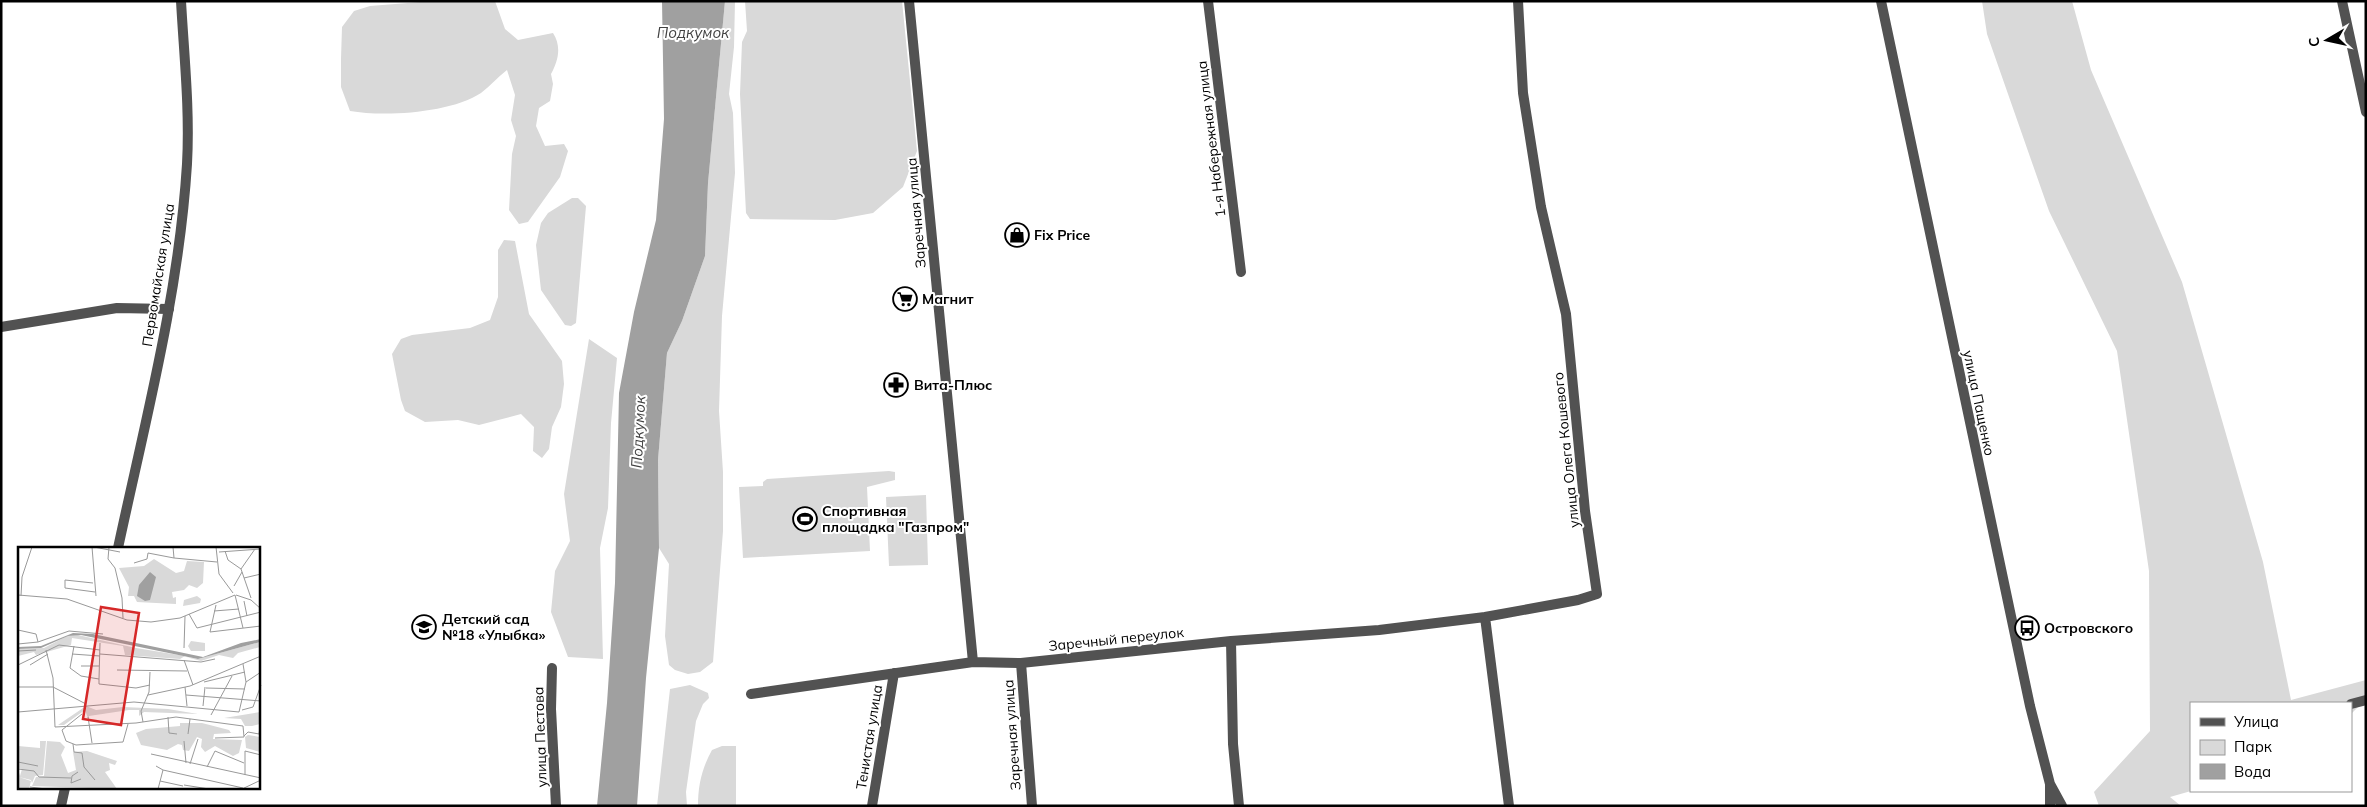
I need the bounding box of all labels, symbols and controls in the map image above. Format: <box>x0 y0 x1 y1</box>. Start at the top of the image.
north arrow <box>2302 15 2352 65</box>
water label: Подкумок <box>657 23 730 42</box>
text: С <box>2305 36 2324 48</box>
street label: 1-я Набережная улица <box>1192 60 1230 218</box>
street label: Заречная улица <box>902 157 930 269</box>
street label: Первомайская улица <box>138 202 178 348</box>
shop icon: Fix Price <box>1004 222 1030 248</box>
place label: Fix Price <box>1034 226 1090 244</box>
supermarket icon: Магнит <box>892 286 918 312</box>
place label: Магнит <box>922 290 974 308</box>
street label: улица Пащенко <box>1959 349 1999 457</box>
street label: улица Олега Кошевого <box>1549 371 1583 529</box>
pharmacy icon: Вита-Плюс <box>883 372 909 398</box>
place label: Вита-Плюс <box>914 376 992 394</box>
water label: Подкумок <box>627 394 649 469</box>
place label: Спортивная площадка "Газпром" <box>822 502 969 536</box>
sports icon: Спортивная площадка "Газпром" <box>792 506 818 532</box>
inset map <box>18 547 260 790</box>
place label: Детский сад №18 «Улыбка» <box>442 610 546 644</box>
school or university icon: Детский сад №18 «Улыбка» <box>411 614 437 640</box>
bus stop icon: Островского <box>2014 615 2040 641</box>
place label: Островского <box>2044 619 2133 637</box>
street label: Заречный переулок <box>1047 623 1185 655</box>
street label: Заречная улица <box>999 679 1025 791</box>
street label: Тенистая улица <box>852 683 886 791</box>
street label: улица Пестова <box>529 686 551 788</box>
legend <box>2190 702 2352 792</box>
text: Улица <box>2233 712 2279 731</box>
text: Парк <box>2234 737 2273 756</box>
text: Вода <box>2234 762 2271 781</box>

